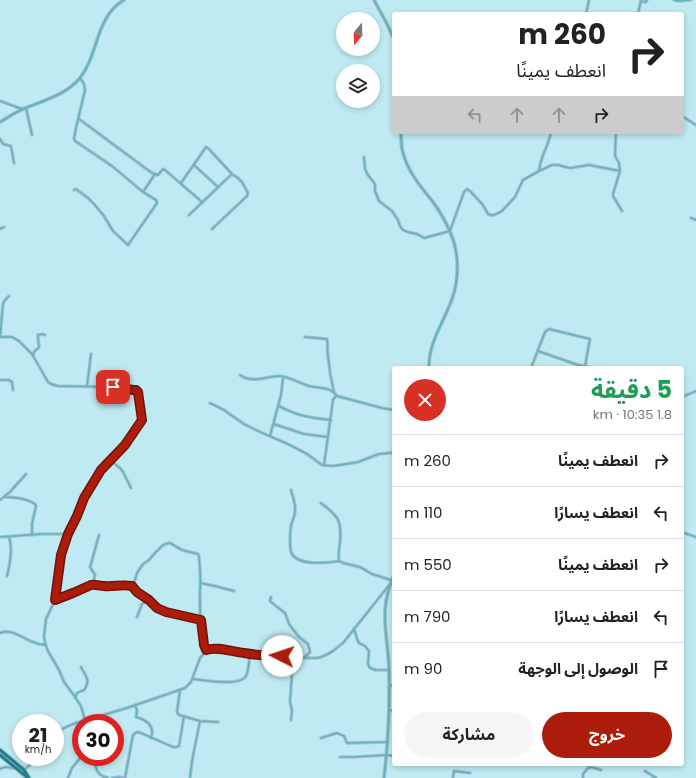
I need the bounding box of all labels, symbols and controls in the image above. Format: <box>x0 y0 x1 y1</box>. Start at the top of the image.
north arrow <box>336 12 380 56</box>
map controls <box>336 12 380 108</box>
text: 260 m <box>518 15 606 54</box>
icon: right <box>620 28 672 80</box>
text: انعطف يمينًا <box>516 58 606 83</box>
button: layers <box>336 64 380 108</box>
icon: left <box>464 104 486 126</box>
icon: ahead <box>506 104 528 126</box>
icon: ahead <box>548 104 570 126</box>
icon: right <box>590 104 612 126</box>
pin <box>96 370 130 404</box>
text: 5 دقيقة <box>591 373 672 406</box>
icon: arrive <box>102 376 124 398</box>
button: close <box>404 379 446 421</box>
text: 1.8 km · 10:35 <box>593 405 672 424</box>
text: 260 m <box>404 450 451 471</box>
text: انعطف يمينًا <box>558 450 638 471</box>
icon: right <box>650 450 672 472</box>
text: 110 m <box>404 502 443 523</box>
text: انعطف يسارًا <box>554 502 638 523</box>
icon: left <box>650 502 672 524</box>
text: 550 m <box>404 554 452 575</box>
text: انعطف يمينًا <box>558 554 638 575</box>
icon: right <box>650 554 672 576</box>
text: 790 m <box>404 606 451 627</box>
text: انعطف يسارًا <box>554 606 638 627</box>
icon: left <box>650 606 672 628</box>
position arrow <box>261 635 303 677</box>
text: 90 m <box>404 658 442 679</box>
text: الوصول إلى الوجهة <box>518 658 638 679</box>
icon: arrive <box>650 658 672 680</box>
button: مشاركة <box>404 712 534 758</box>
button: خروج <box>542 712 672 758</box>
speed limit sign: 30 <box>72 714 124 766</box>
text: 21 <box>29 721 47 749</box>
text: km/h <box>25 742 51 757</box>

